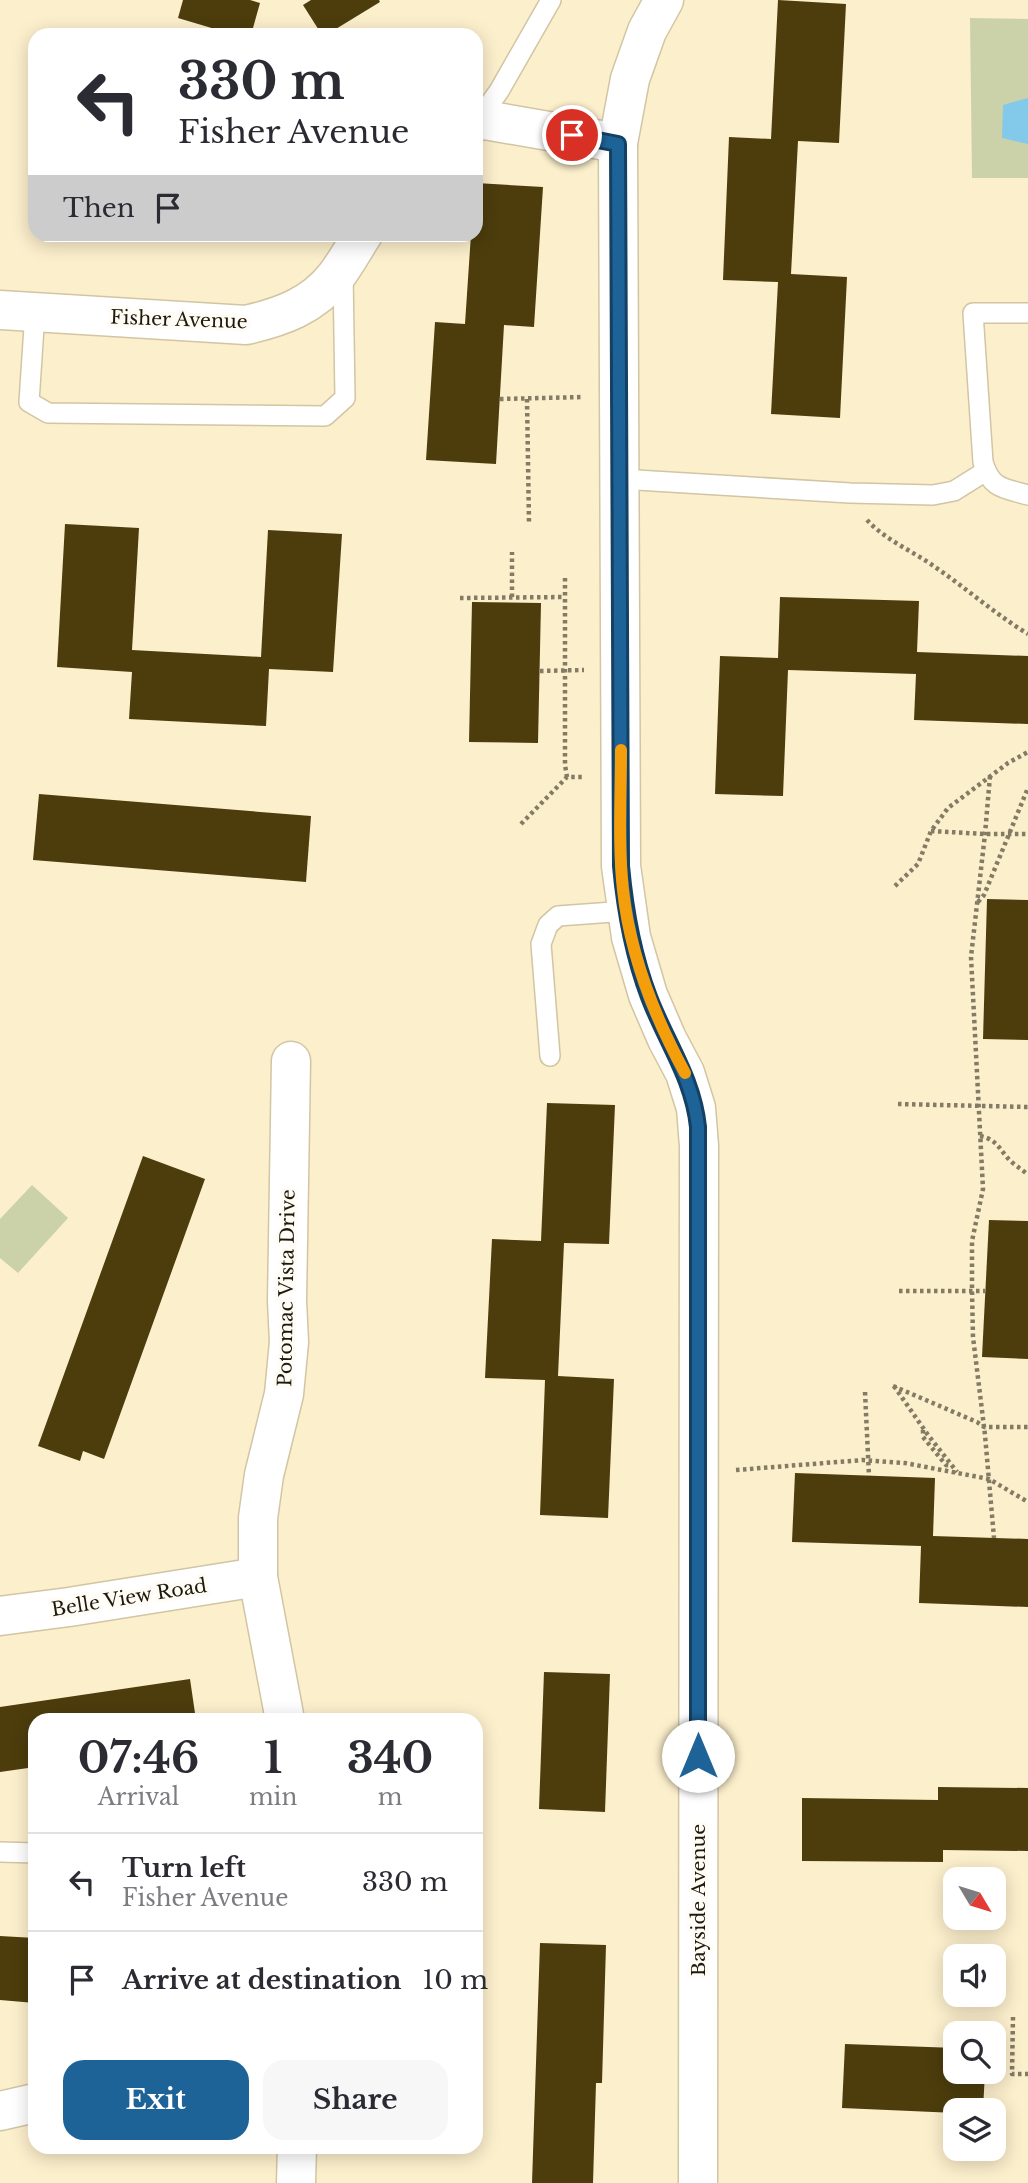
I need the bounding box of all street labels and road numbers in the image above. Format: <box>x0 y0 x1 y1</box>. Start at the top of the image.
street label: Fisher Avenue <box>110 306 248 333</box>
street label: Potomac Vista Drive <box>273 1189 300 1387</box>
street label: Belle View Road <box>50 1574 209 1621</box>
street label: Bayside Avenue <box>687 1824 710 1976</box>

